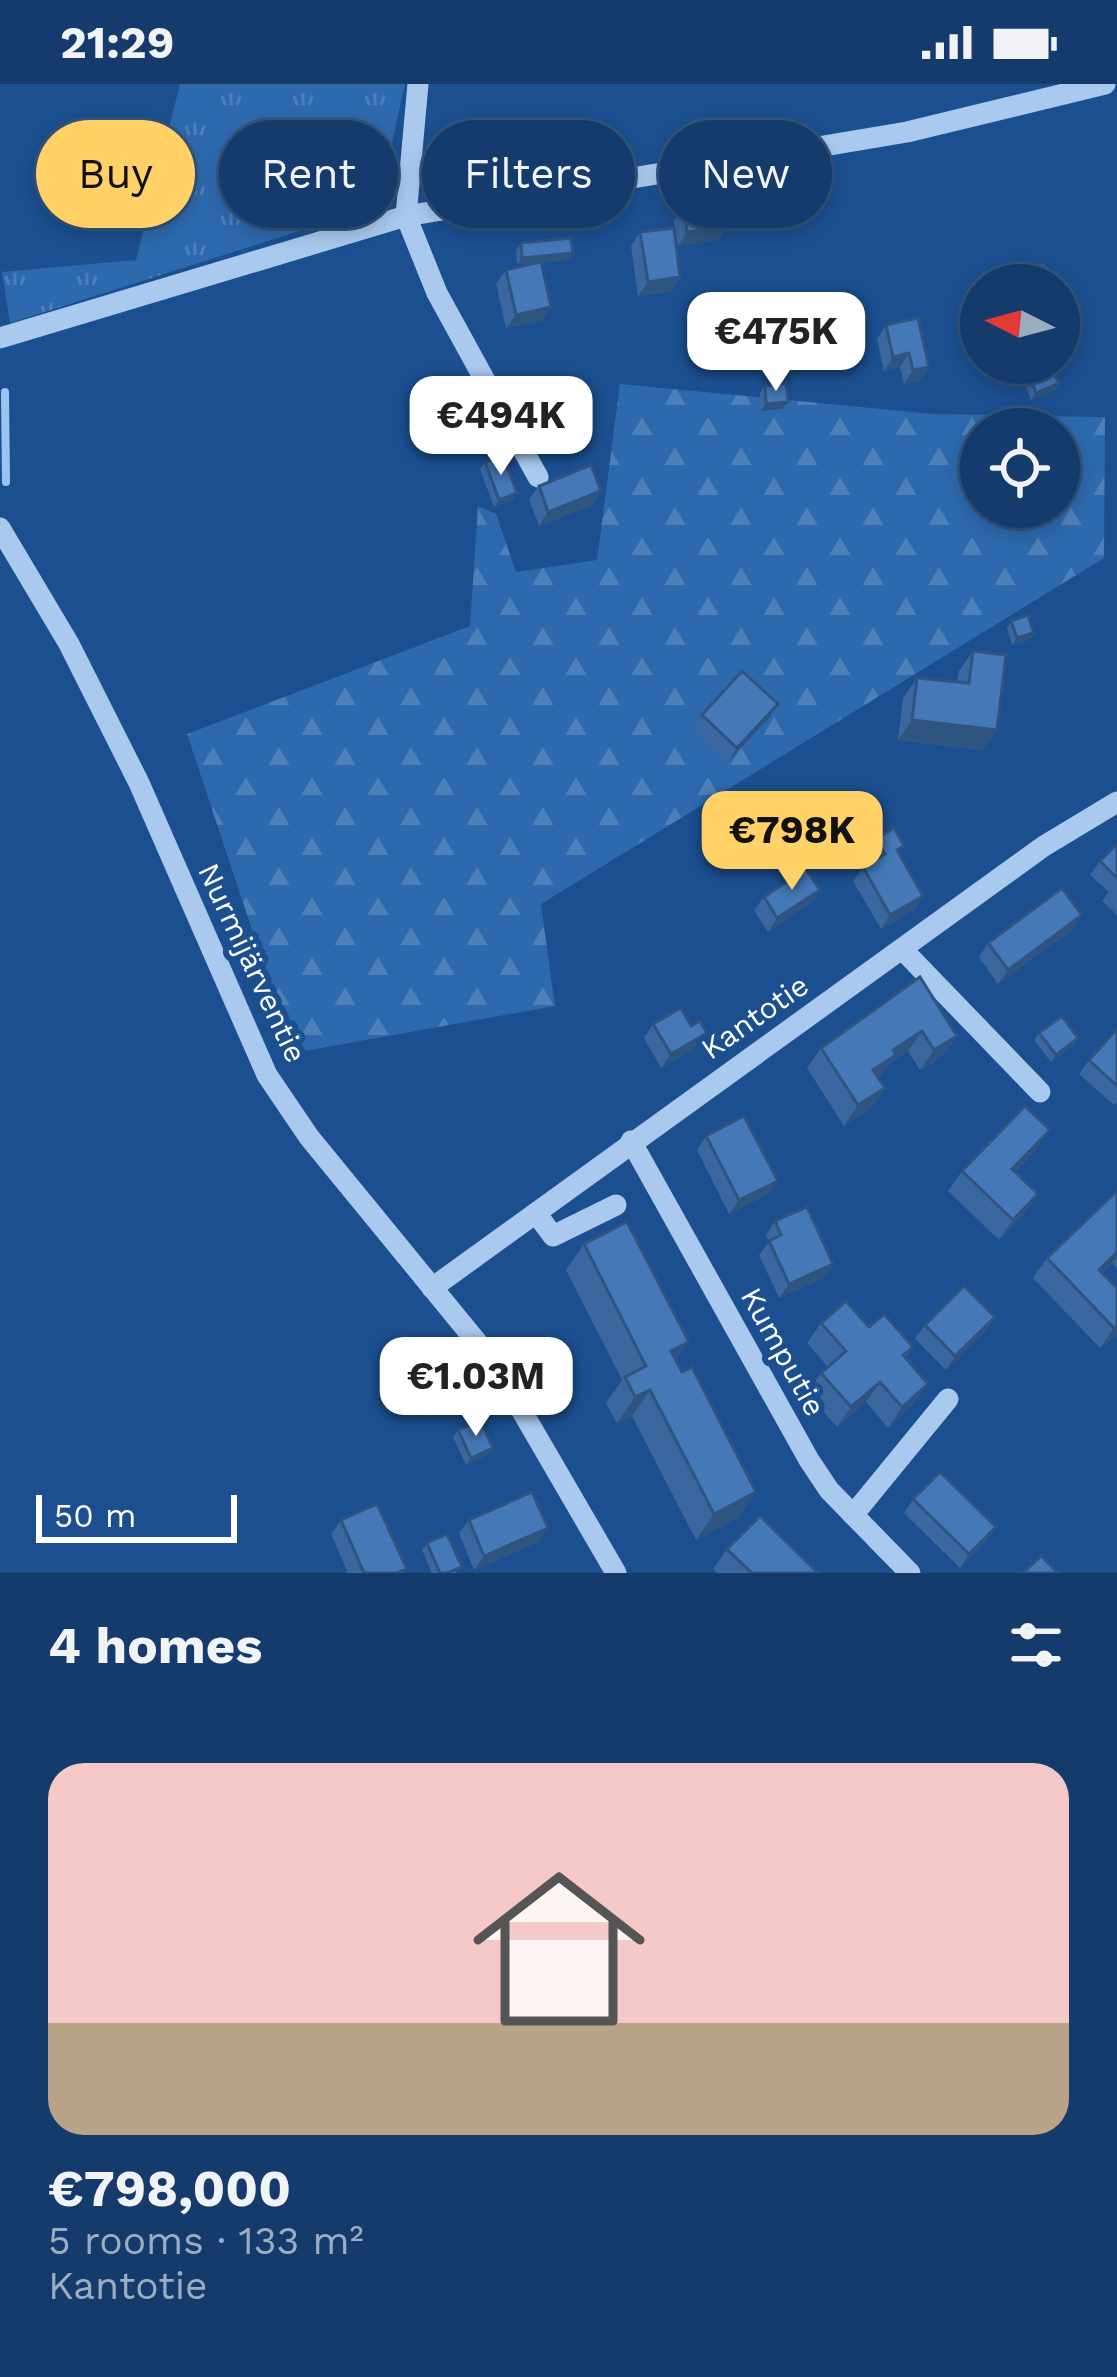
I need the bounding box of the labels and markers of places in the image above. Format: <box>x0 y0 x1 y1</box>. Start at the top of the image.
pin: €475K <box>692 292 860 394</box>
pin: €494K <box>417 376 585 478</box>
pin: €798K <box>708 791 876 893</box>
pin: €1.03M <box>378 1337 574 1439</box>

